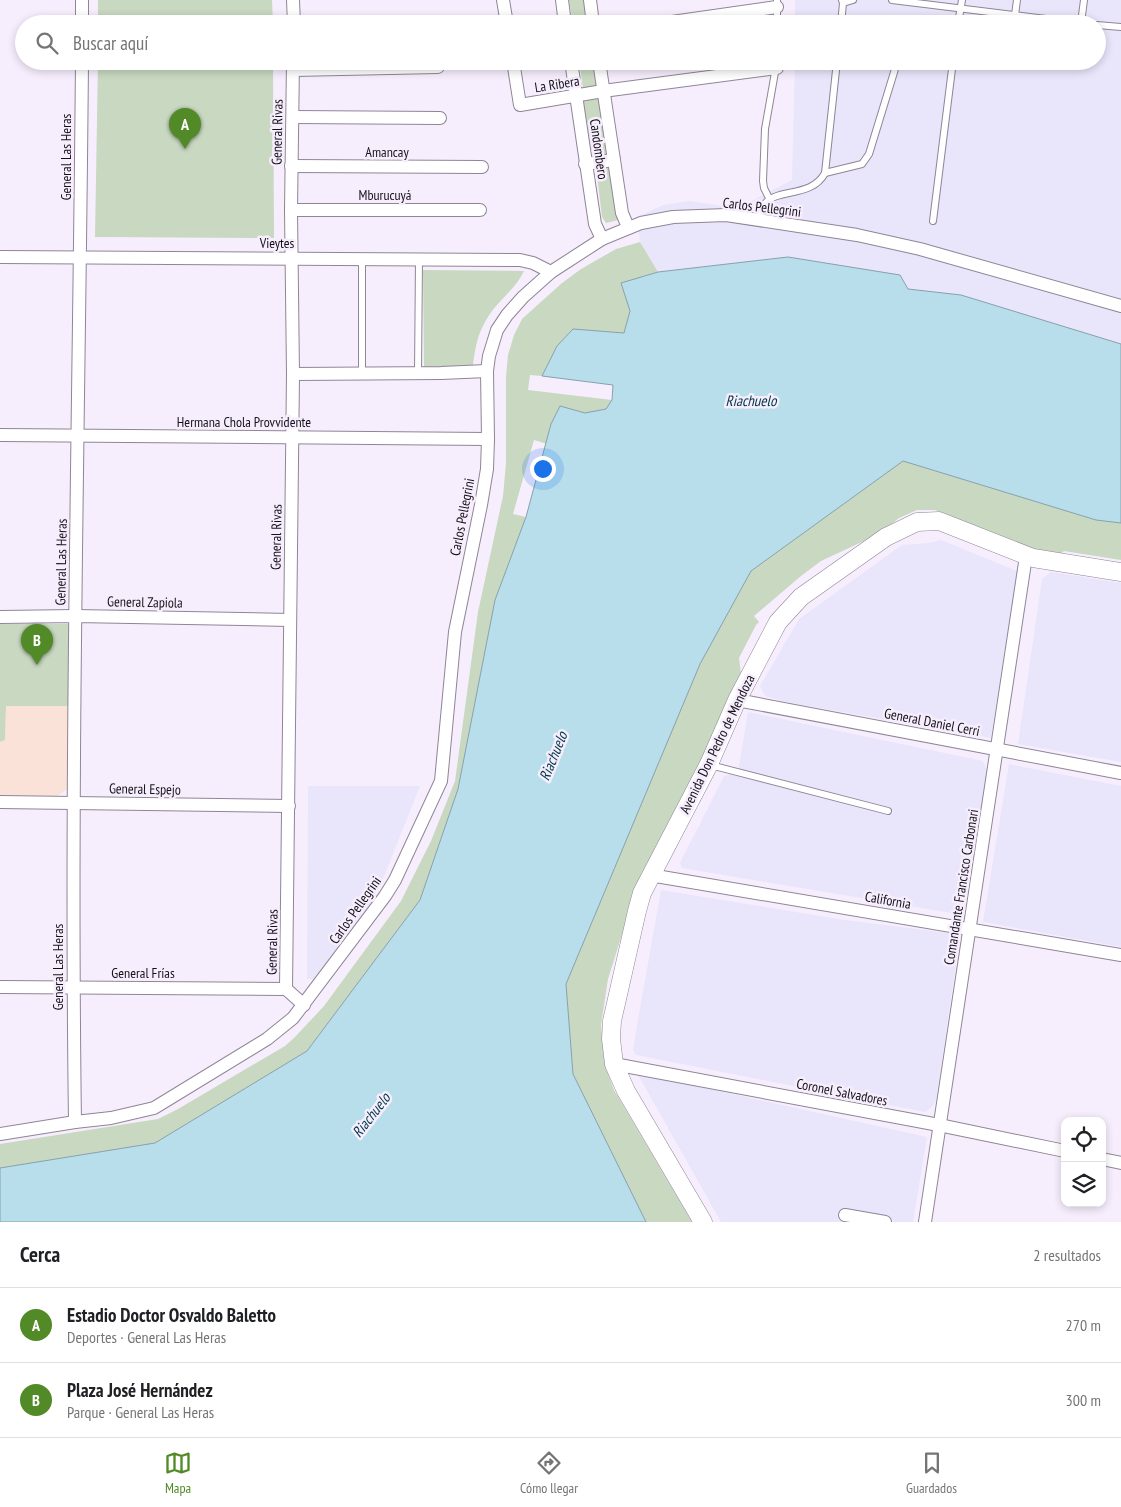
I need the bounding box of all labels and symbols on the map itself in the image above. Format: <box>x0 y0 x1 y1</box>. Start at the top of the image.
street label: La Ribera <box>533 72 581 96</box>
street label: General Rivas <box>267 99 287 165</box>
pin: A <box>169 108 201 149</box>
street label: General Las Heras <box>57 113 75 200</box>
street label: Candombero <box>586 118 612 180</box>
street label: Amancay <box>365 143 409 161</box>
street label: Mburucuyá <box>359 186 411 204</box>
street label: Carlos Pellegrini <box>722 193 802 221</box>
street label: Vieytes <box>259 234 295 252</box>
water label: Riachuelo <box>725 391 778 410</box>
street label: Hermana Chola Provvidente <box>177 413 311 431</box>
your location <box>530 456 556 482</box>
street label: Carlos Pellegrini <box>446 477 478 557</box>
street label: General Rivas <box>266 504 286 570</box>
street label: General Las Heras <box>51 518 71 605</box>
street label: General Zapiola <box>107 592 183 612</box>
pin: B <box>21 624 53 665</box>
street label: Avenida Don Pedro de Mendoza <box>675 671 759 817</box>
street label: General Daniel Cerri <box>883 704 981 740</box>
water label: Riachuelo <box>535 727 572 783</box>
street label: General Espejo <box>109 779 181 799</box>
street label: Comandante Francisco Carbonari <box>940 808 982 966</box>
street label: Carlos Pellegrini <box>325 873 385 947</box>
street label: California <box>864 887 912 913</box>
street label: General Rivas <box>262 909 282 975</box>
street label: General Las Heras <box>49 923 67 1010</box>
street label: General Frías <box>111 964 175 982</box>
street label: Coronel Salvadores <box>795 1074 889 1110</box>
water label: Riachuelo <box>348 1088 395 1141</box>

